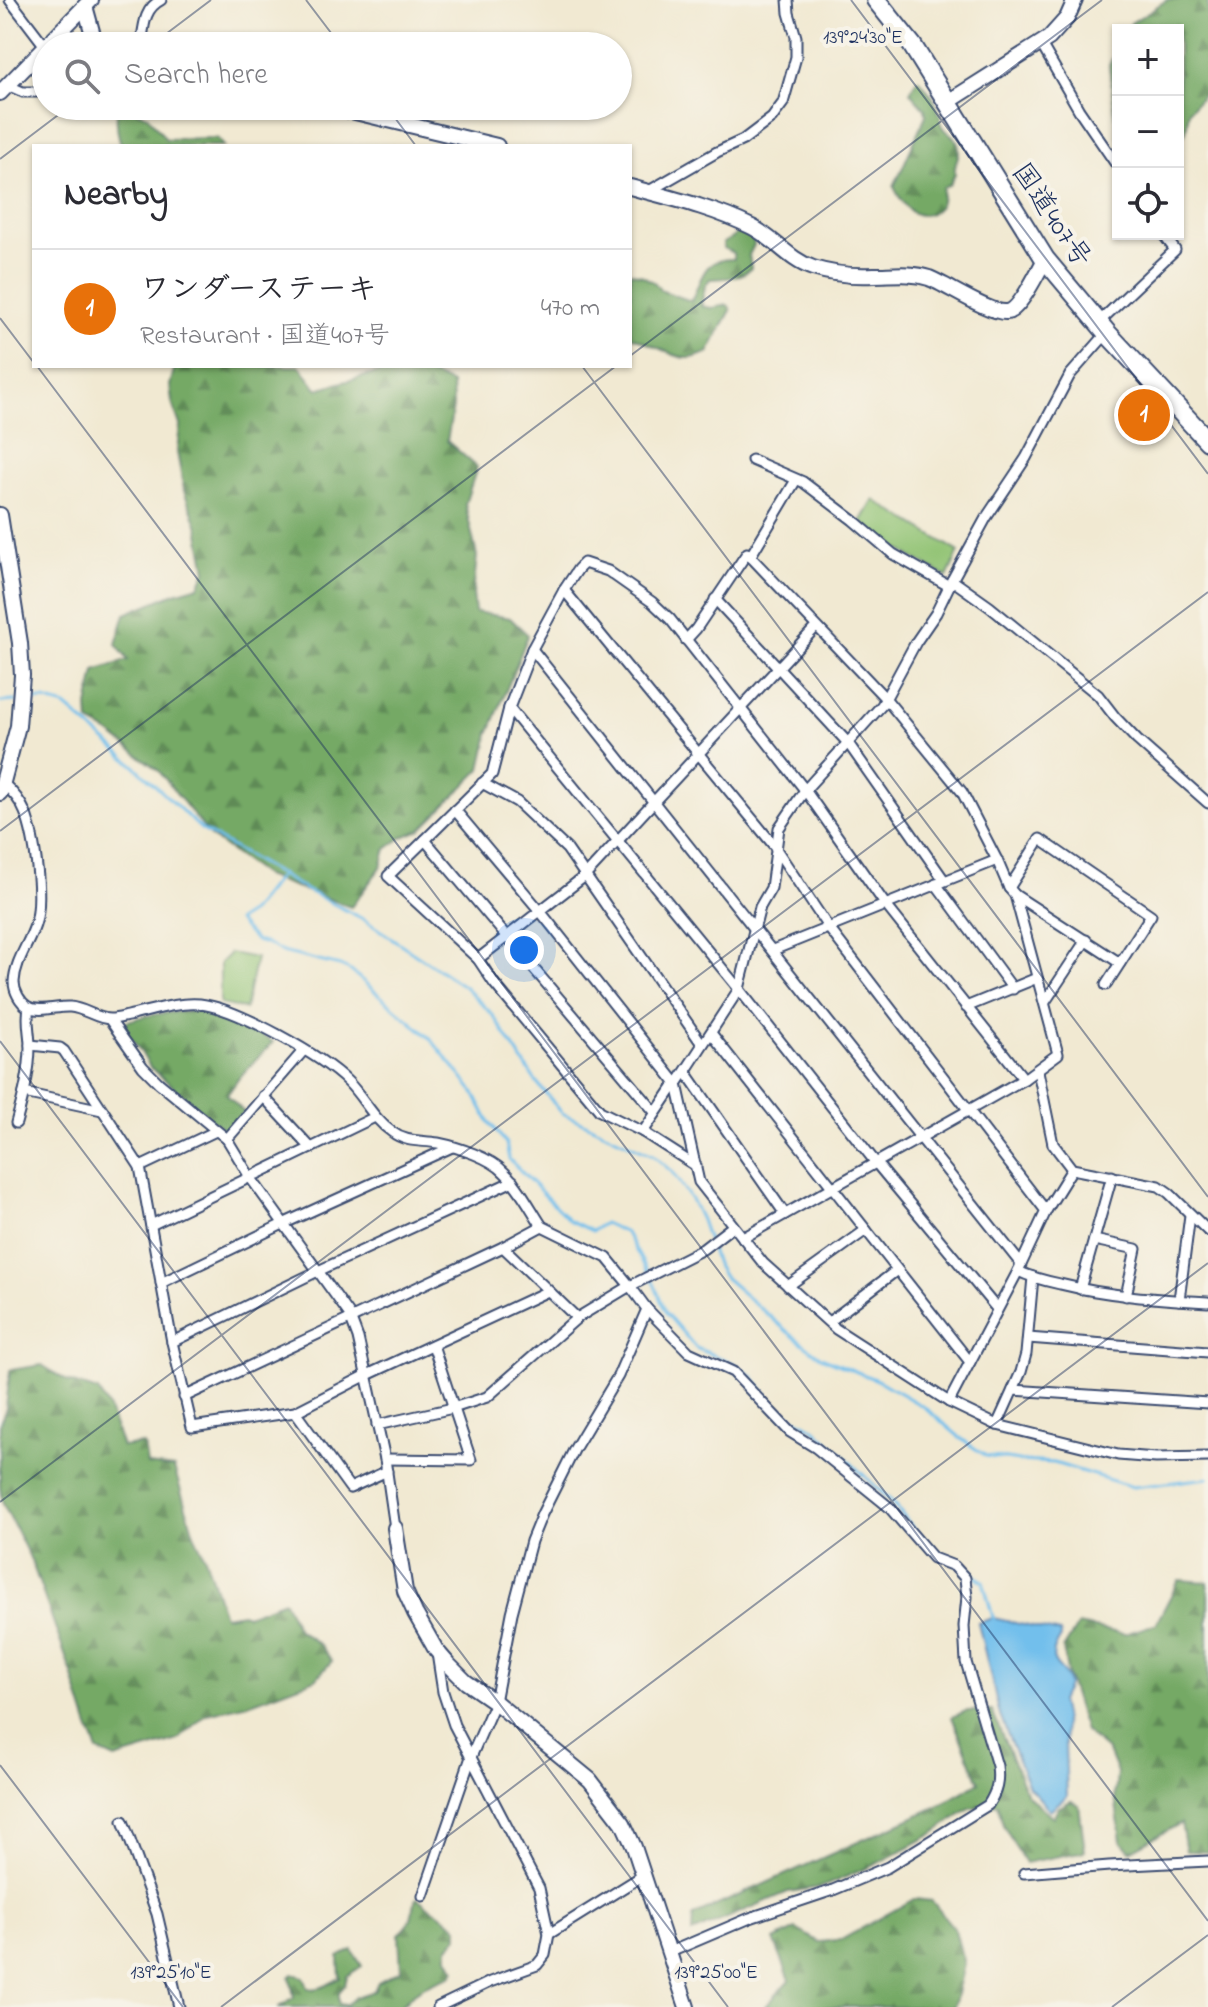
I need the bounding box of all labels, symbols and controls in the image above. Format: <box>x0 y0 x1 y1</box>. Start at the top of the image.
text: 139°24'30"E <box>823 24 903 53</box>
map controls <box>1112 24 1184 240</box>
button: + <box>1112 24 1184 96</box>
search box <box>32 32 632 120</box>
icon: search <box>60 54 104 98</box>
text: Search here <box>124 54 268 98</box>
button: − <box>1112 96 1184 168</box>
street label: 国道407号 <box>1000 155 1100 277</box>
button: locate <box>1112 168 1184 240</box>
text: Nearby <box>64 171 168 221</box>
text: ワンダーステーキ <box>140 269 377 313</box>
text: 1 <box>86 290 94 328</box>
text: 470 m <box>541 290 600 328</box>
text: Restaurant · 国道407号 <box>140 318 390 356</box>
pin: 1 <box>1118 385 1170 445</box>
your location <box>504 930 544 970</box>
text: 139°25'10"E <box>130 1959 212 1988</box>
text: 139°25'00"E <box>674 1959 758 1988</box>

